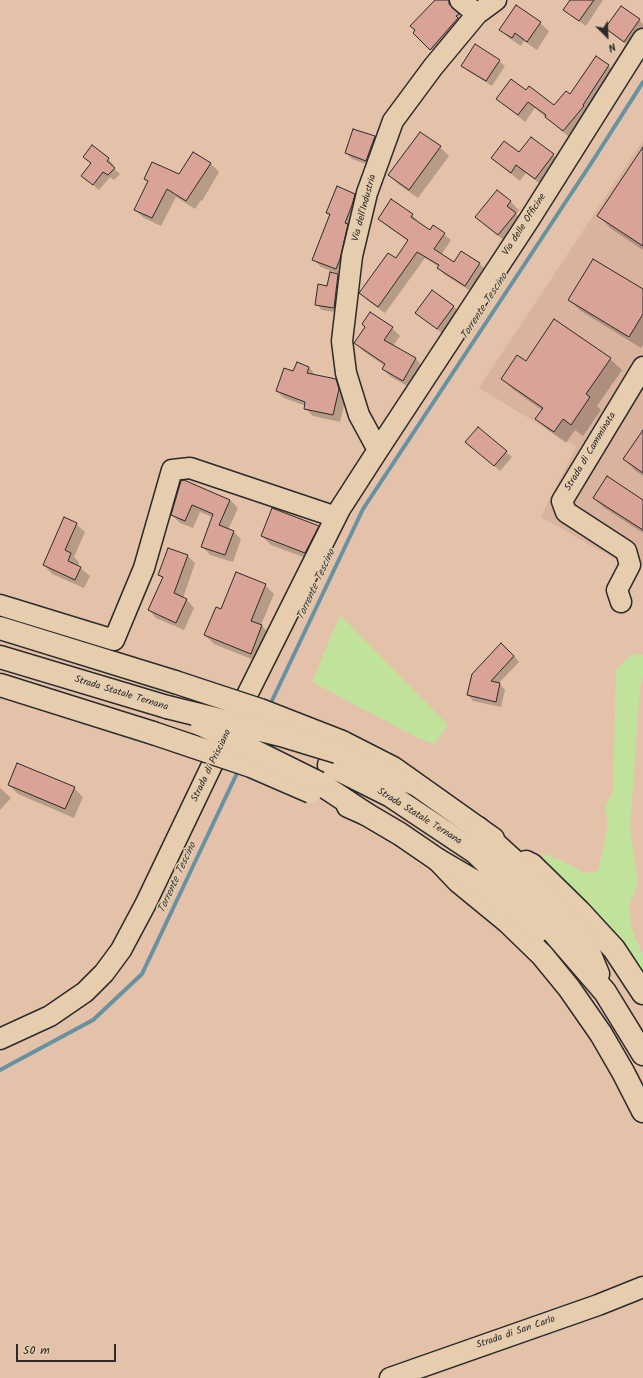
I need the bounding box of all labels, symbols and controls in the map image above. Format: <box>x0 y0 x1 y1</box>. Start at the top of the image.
north arrow <box>587 16 627 56</box>
text: N <box>605 37 619 57</box>
street label: Via dell'Industria <box>350 173 380 243</box>
street label: Via delle Officine <box>501 192 549 258</box>
water label: Torrente Tescino <box>459 271 511 343</box>
street label: Strada di Camminata <box>563 410 619 494</box>
water label: Torrente Tescino <box>295 548 339 622</box>
street label: Strada Statale Ternana <box>73 674 169 714</box>
street label: Strada di Prisciano <box>189 728 235 804</box>
street label: Strada Statale Ternana <box>374 786 464 848</box>
water label: Torrente Tescino <box>156 841 200 915</box>
street label: Strada di San Carlo <box>475 1314 557 1352</box>
scale bar <box>18 1336 118 1362</box>
text: 50 m <box>23 1341 50 1360</box>

